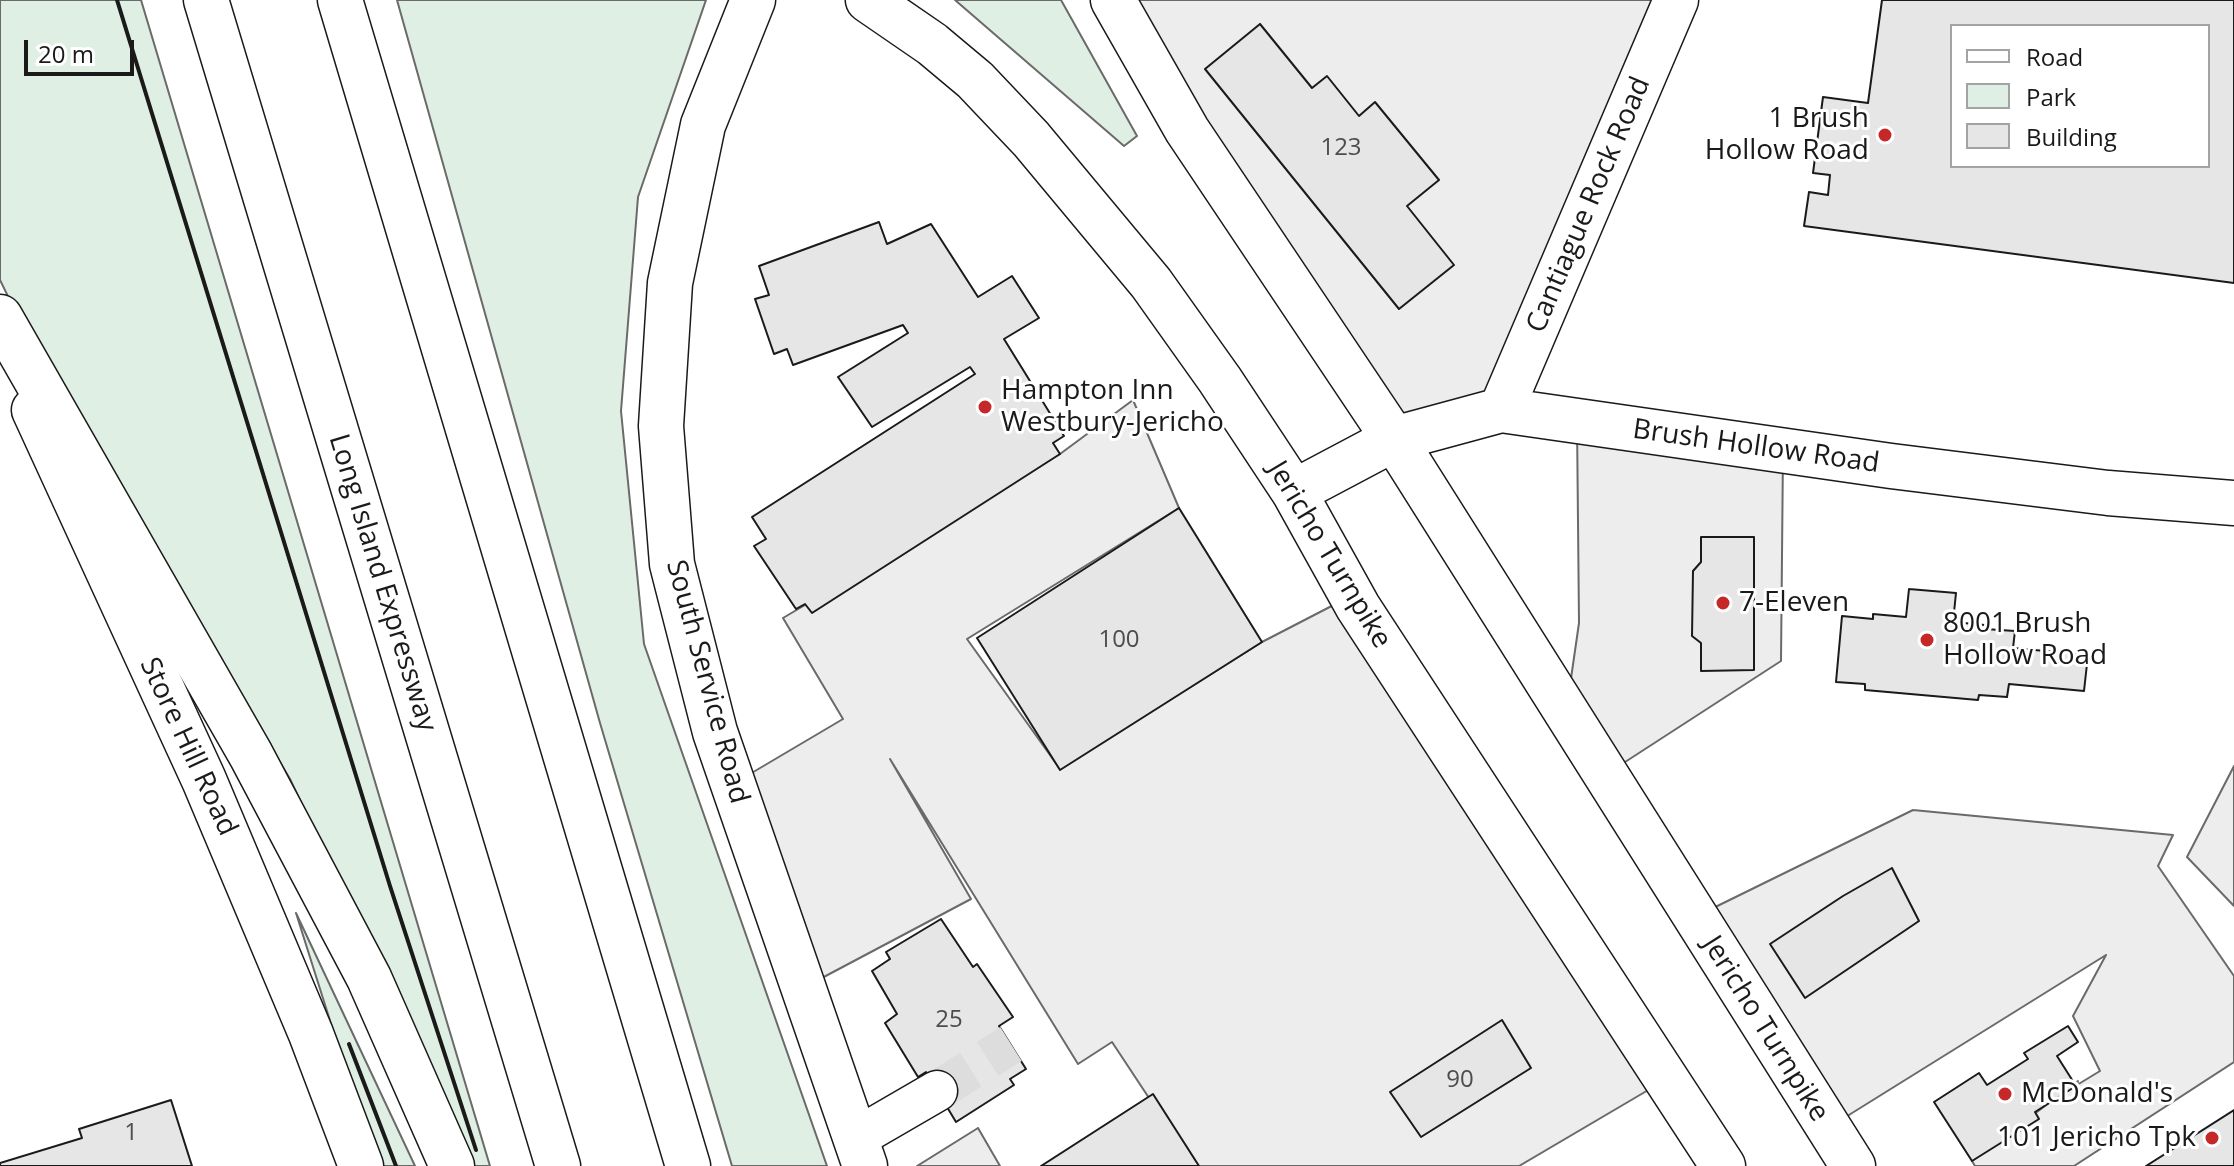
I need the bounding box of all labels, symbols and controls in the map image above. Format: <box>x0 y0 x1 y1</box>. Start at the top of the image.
scale bar <box>28 24 138 74</box>
legend <box>1950 24 2210 168</box>
text: 20 m <box>38 37 94 70</box>
text: Road <box>2026 40 2083 73</box>
street label: Cantiague Rock Road <box>1520 72 1658 338</box>
text: Park <box>2026 80 2076 113</box>
place label: 1 Brush Hollow Road <box>1705 102 1869 168</box>
text: Building <box>2026 120 2117 153</box>
marker: 1 Brush Hollow Road <box>1876 126 1894 144</box>
house number: 123 <box>1320 134 1362 162</box>
place label: Hampton Inn Westbury-Jericho <box>1001 374 1224 440</box>
marker: Hampton Inn Westbury-Jericho <box>976 398 994 416</box>
street label: Brush Hollow Road <box>1630 413 1882 481</box>
street label: Long Island Expressway <box>321 430 443 736</box>
street label: Jericho Turnpike <box>1260 455 1398 655</box>
street label: South Service Road <box>658 557 756 807</box>
place label: 7-Eleven <box>1739 586 1849 620</box>
marker: 7-Eleven <box>1714 594 1732 612</box>
place label: 8001 Brush Hollow Road <box>1943 607 2107 673</box>
house number: 100 <box>1098 626 1140 654</box>
marker: 8001 Brush Hollow Road <box>1918 631 1936 649</box>
street label: Store Hill Road <box>132 653 244 841</box>
street label: Jericho Turnpike <box>1695 930 1835 1128</box>
house number: 25 <box>935 1006 963 1034</box>
house number: 90 <box>1446 1066 1474 1094</box>
place label: McDonald's <box>2021 1077 2173 1111</box>
marker: McDonald's <box>1996 1085 2014 1103</box>
house number: 1 <box>124 1119 138 1147</box>
place label: 101 Jericho Tpk <box>1997 1121 2196 1155</box>
marker: 101 Jericho Tpk <box>2203 1129 2221 1147</box>

